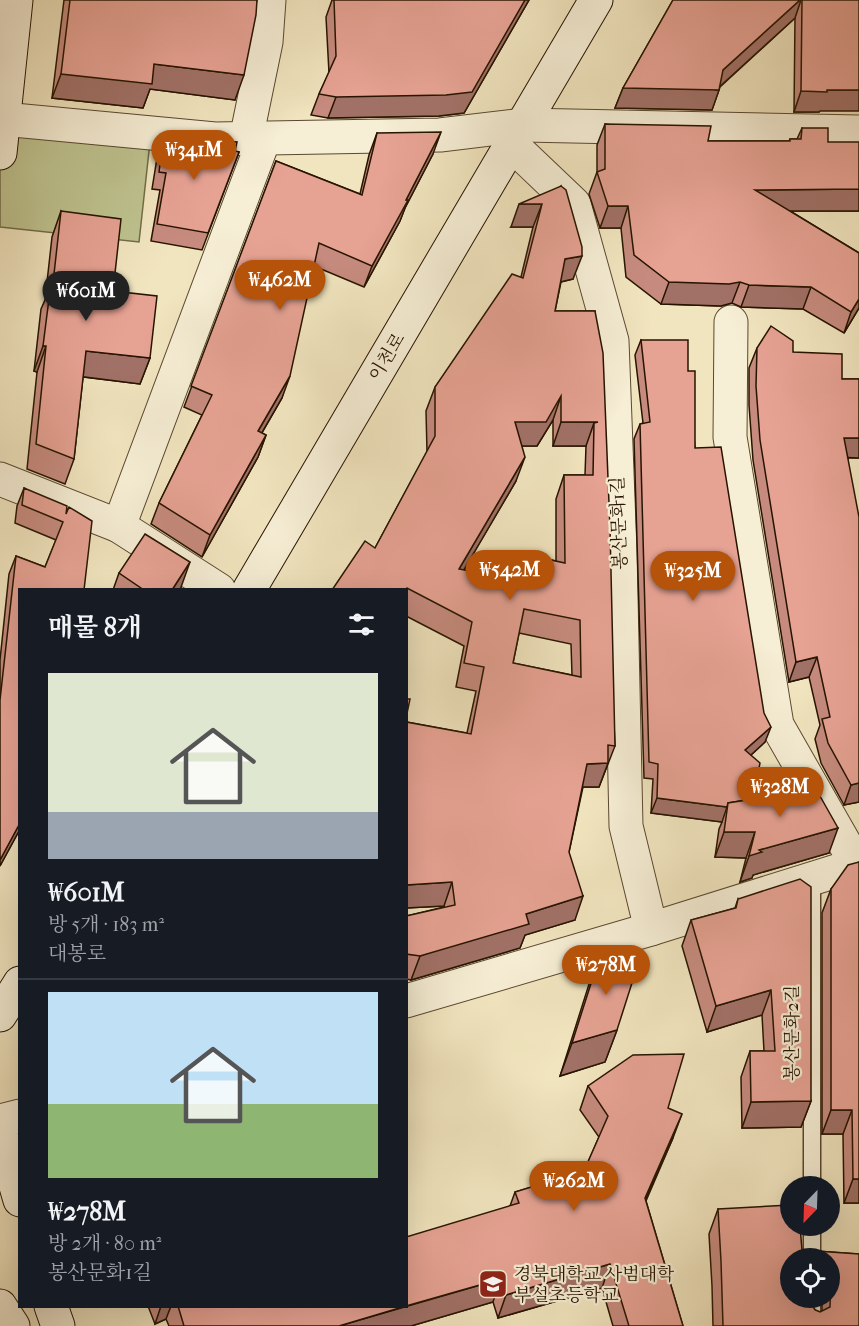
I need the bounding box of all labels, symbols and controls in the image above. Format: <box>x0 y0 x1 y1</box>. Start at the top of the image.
pin: ₩341M <box>152 130 236 181</box>
text: ₩341M <box>165 138 223 161</box>
pin: ₩462M <box>238 260 322 311</box>
text: ₩462M <box>248 268 312 291</box>
pin: ₩601M <box>44 271 128 322</box>
text: ₩601M <box>57 279 115 302</box>
street label: 이천로 <box>365 329 409 385</box>
street label: 봉산문화1길 <box>607 476 631 570</box>
pin: ₩542M <box>468 550 552 601</box>
pin: ₩325M <box>651 551 735 602</box>
text: ₩542M <box>480 558 540 581</box>
text: ₩325M <box>664 559 722 582</box>
icon: filters <box>345 608 378 641</box>
text: 매물 8개 <box>48 612 142 643</box>
icon: home <box>159 712 267 820</box>
pin: ₩328M <box>738 767 822 818</box>
text: ₩328M <box>751 775 809 798</box>
text: ₩601M <box>48 877 125 908</box>
text: 방 5개 · 183 m² <box>48 913 164 936</box>
text: 대봉로 <box>48 942 106 965</box>
pin: ₩278M <box>564 945 648 996</box>
text: ₩278M <box>576 953 636 976</box>
street label: 봉산문화2길 <box>782 985 803 1081</box>
icon: home <box>159 1031 267 1139</box>
pin: ₩262M <box>532 1161 616 1212</box>
text: ₩262M <box>543 1169 605 1192</box>
north arrow <box>780 1176 840 1236</box>
map controls <box>780 1176 840 1308</box>
text: ₩278M <box>48 1196 126 1227</box>
text: 방 2개 · 80 m² <box>48 1232 161 1255</box>
button: locate <box>780 1248 840 1308</box>
text: 봉산문화1길 <box>48 1261 152 1284</box>
place label: 경북대학교 사범대학 부설초등학교 <box>514 1264 675 1306</box>
school or university icon: 경북대학교 사범대학 부설초등학교 <box>477 1268 509 1300</box>

